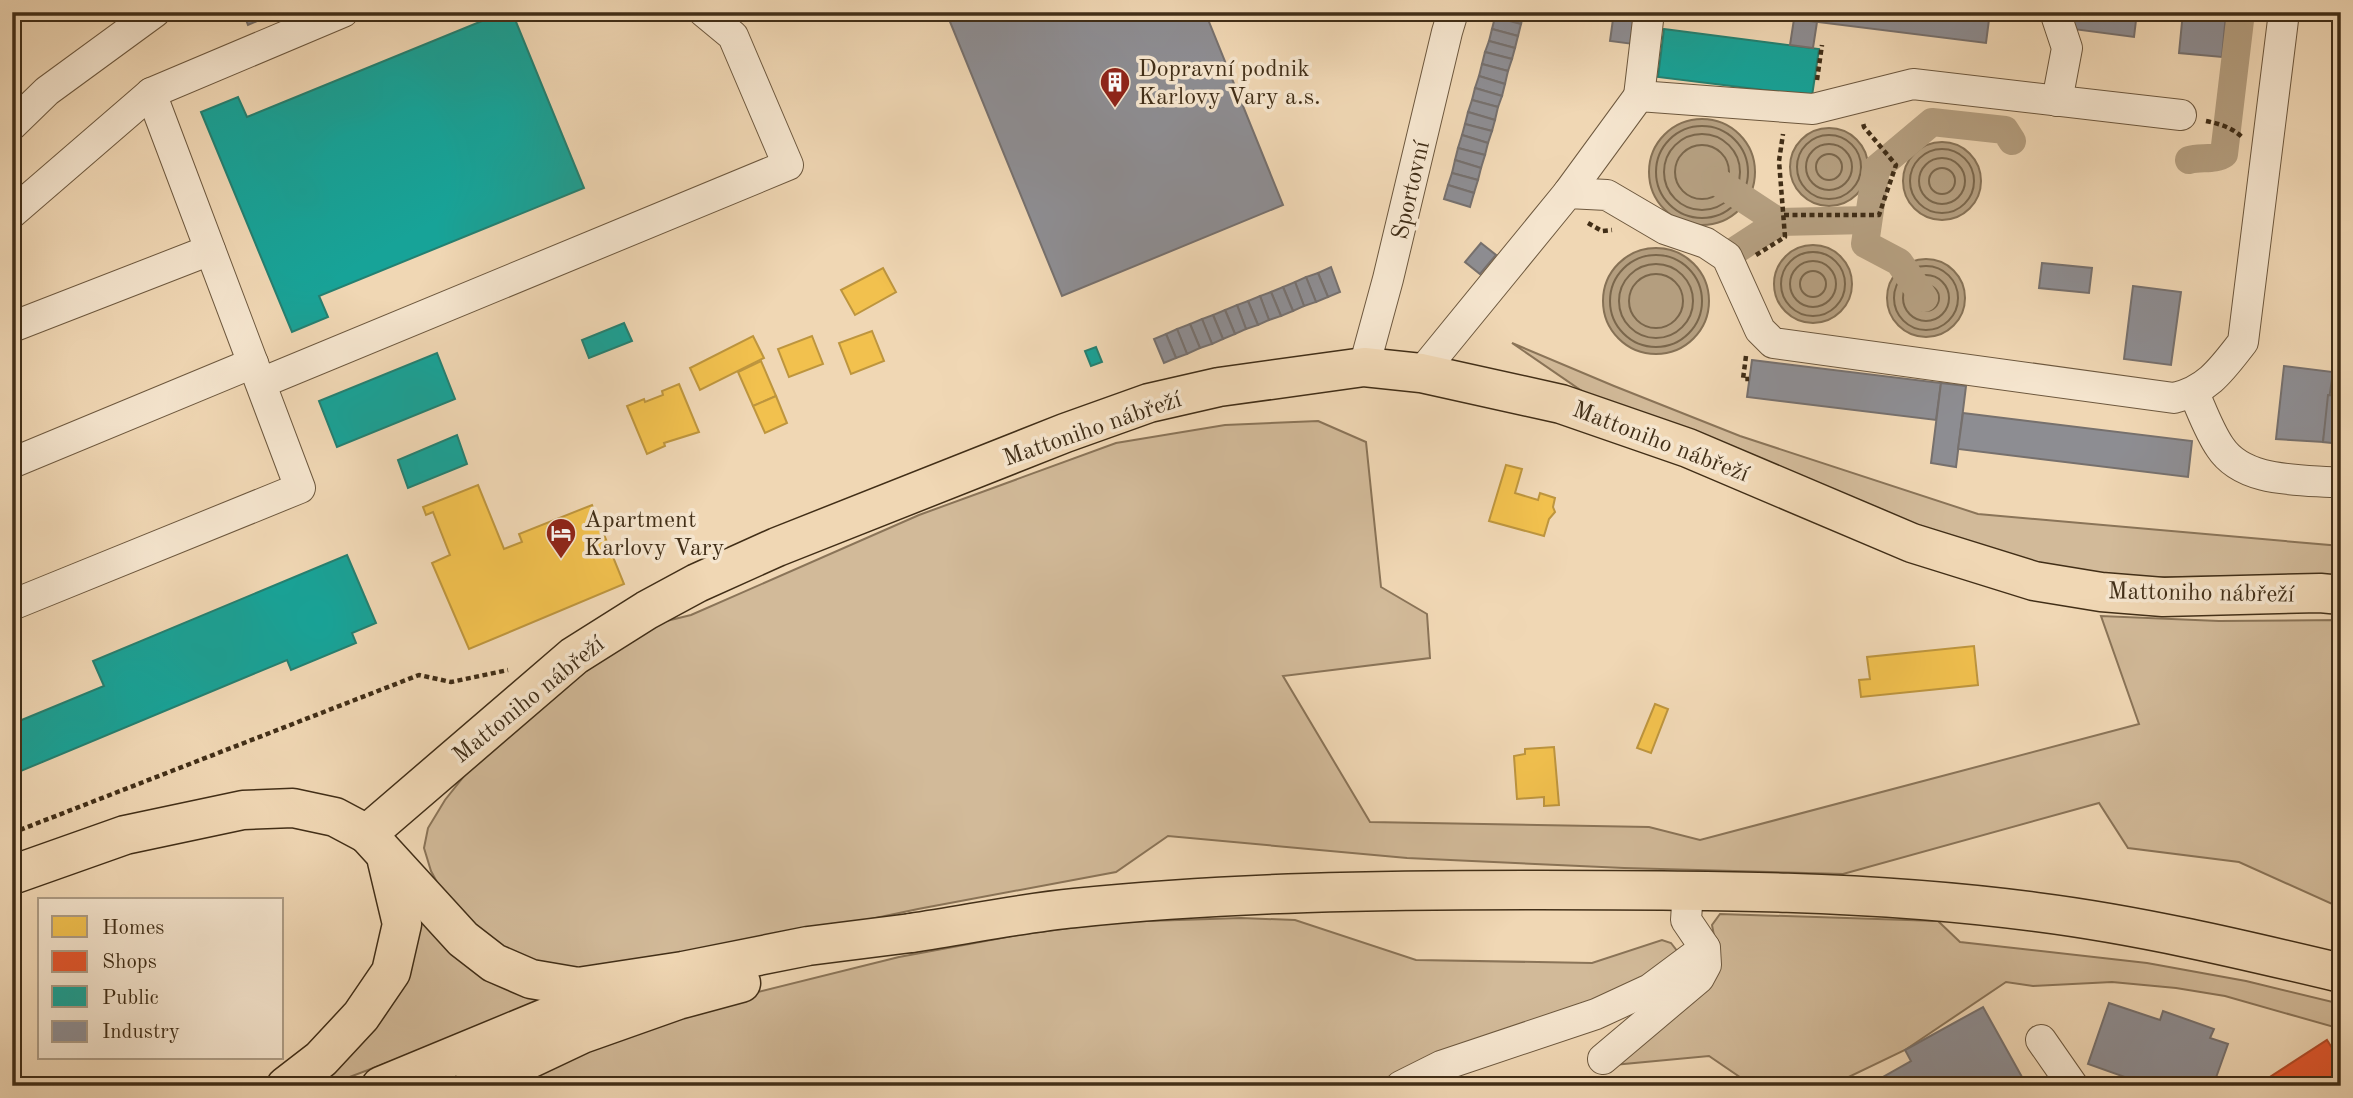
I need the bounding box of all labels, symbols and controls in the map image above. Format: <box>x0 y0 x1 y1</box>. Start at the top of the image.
place label: Dopravní podnik Karlovy Vary a.s. <box>1138 58 1321 110</box>
building icon: Dopravní podnik Karlovy Vary a.s. <box>1098 65 1132 109</box>
street label: Sportovní <box>1389 138 1435 242</box>
street label: Mattoniho nábřeží <box>1000 388 1185 472</box>
street label: Mattoniho nábřeží <box>1569 398 1752 488</box>
place label: Apartment Karlovy Vary <box>584 509 725 561</box>
hotel icon: Apartment Karlovy Vary <box>544 516 578 560</box>
street label: Mattoniho nábřeží <box>2107 580 2295 608</box>
street label: Mattoniho nábřeží <box>449 632 610 769</box>
legend <box>38 898 284 1060</box>
text: Homes <box>102 918 164 939</box>
text: Shops <box>102 952 157 973</box>
text: Public <box>102 988 159 1009</box>
text: Industry <box>102 1022 180 1043</box>

